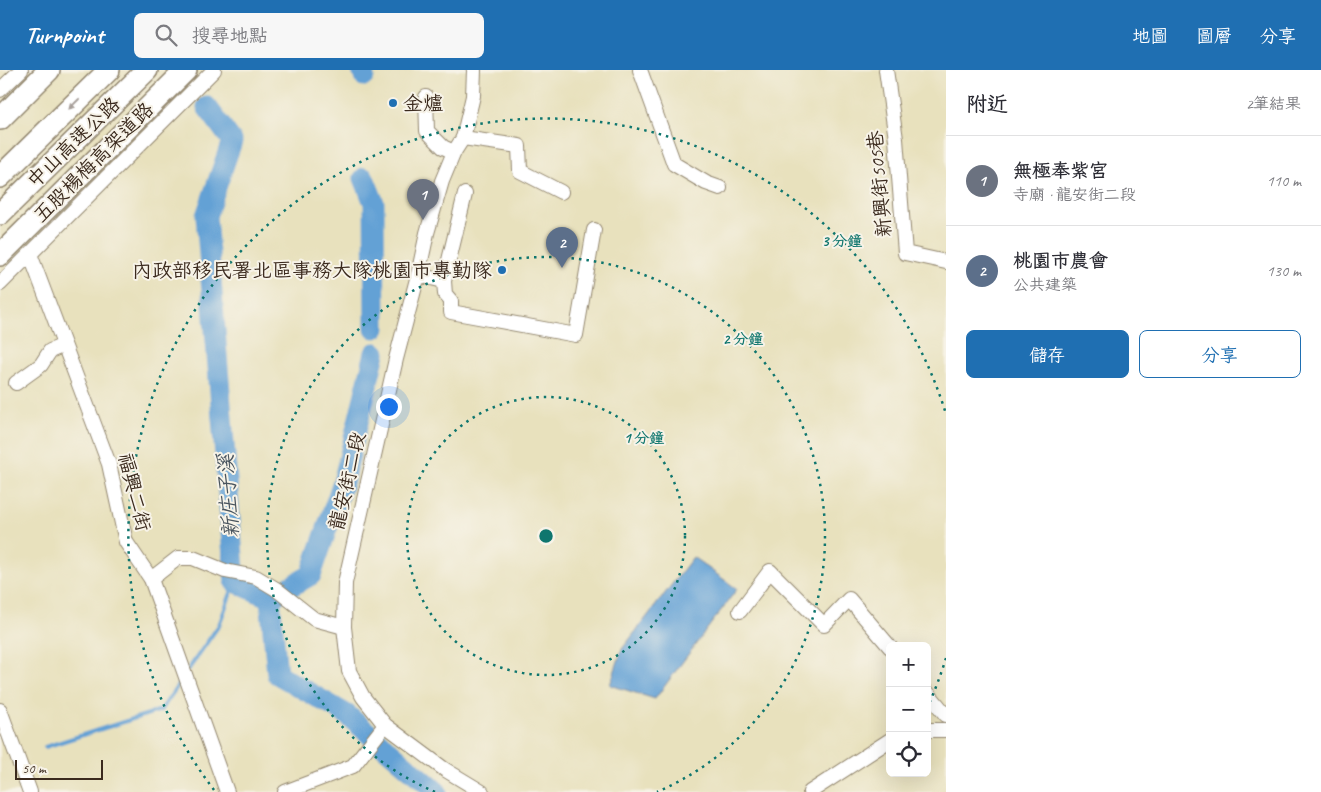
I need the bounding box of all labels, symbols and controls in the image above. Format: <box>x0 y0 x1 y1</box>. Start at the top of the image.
search box <box>134 13 484 58</box>
text: Turnpoint <box>25 20 104 50</box>
icon: search <box>152 21 180 49</box>
text: 搜尋地點 <box>192 24 268 48</box>
text: 地圖 <box>1132 25 1168 47</box>
text: 圖層 <box>1196 25 1232 47</box>
text: 分享 <box>1260 25 1296 47</box>
street label: 中山高速公路 <box>22 91 126 193</box>
place label: 金爐 <box>403 91 443 116</box>
text: 附近 <box>966 91 1008 117</box>
text: 2筆結果 <box>1246 94 1301 114</box>
street label: 五股楊梅高架道路 <box>28 96 159 228</box>
marker: 金爐 <box>387 97 399 109</box>
one-way arrow <box>68 98 80 110</box>
street label: 新興街505巷 <box>862 129 897 238</box>
text: 無極奉紫宮 <box>1013 159 1108 183</box>
text: 1 <box>978 171 986 191</box>
text: 110 m <box>1267 171 1301 191</box>
pin: 1 <box>407 179 439 220</box>
text: 寺廟 · 龍安街二段 <box>1013 185 1136 205</box>
pin: 2 <box>546 227 578 268</box>
text: 3 分鐘 <box>822 232 862 251</box>
text: 桃園市農會 <box>1013 249 1108 273</box>
place label: 內政部移民署北區事務大隊桃園市專勤隊 <box>132 258 492 283</box>
text: 2 <box>978 261 986 281</box>
text: 130 m <box>1267 261 1301 281</box>
marker: 內政部移民署北區事務大隊桃園市專勤隊 <box>496 264 508 276</box>
text: 公共建築 <box>1013 275 1077 295</box>
text: 2 分鐘 <box>723 330 763 349</box>
button: 儲存 <box>966 330 1129 378</box>
button: 分享 <box>1139 330 1301 378</box>
your location <box>376 394 402 420</box>
text: 1 分鐘 <box>624 429 664 448</box>
street label: 龍安街二段 <box>324 430 371 533</box>
street label: 福興二街 <box>113 450 156 534</box>
water label: 新庄子溪 <box>212 452 244 539</box>
centre of rings <box>537 527 555 545</box>
map controls <box>886 642 931 777</box>
button: + <box>886 642 931 687</box>
button: − <box>886 687 931 732</box>
button: locate <box>886 732 931 777</box>
scale bar <box>15 757 102 780</box>
text: 50 m <box>22 760 46 777</box>

